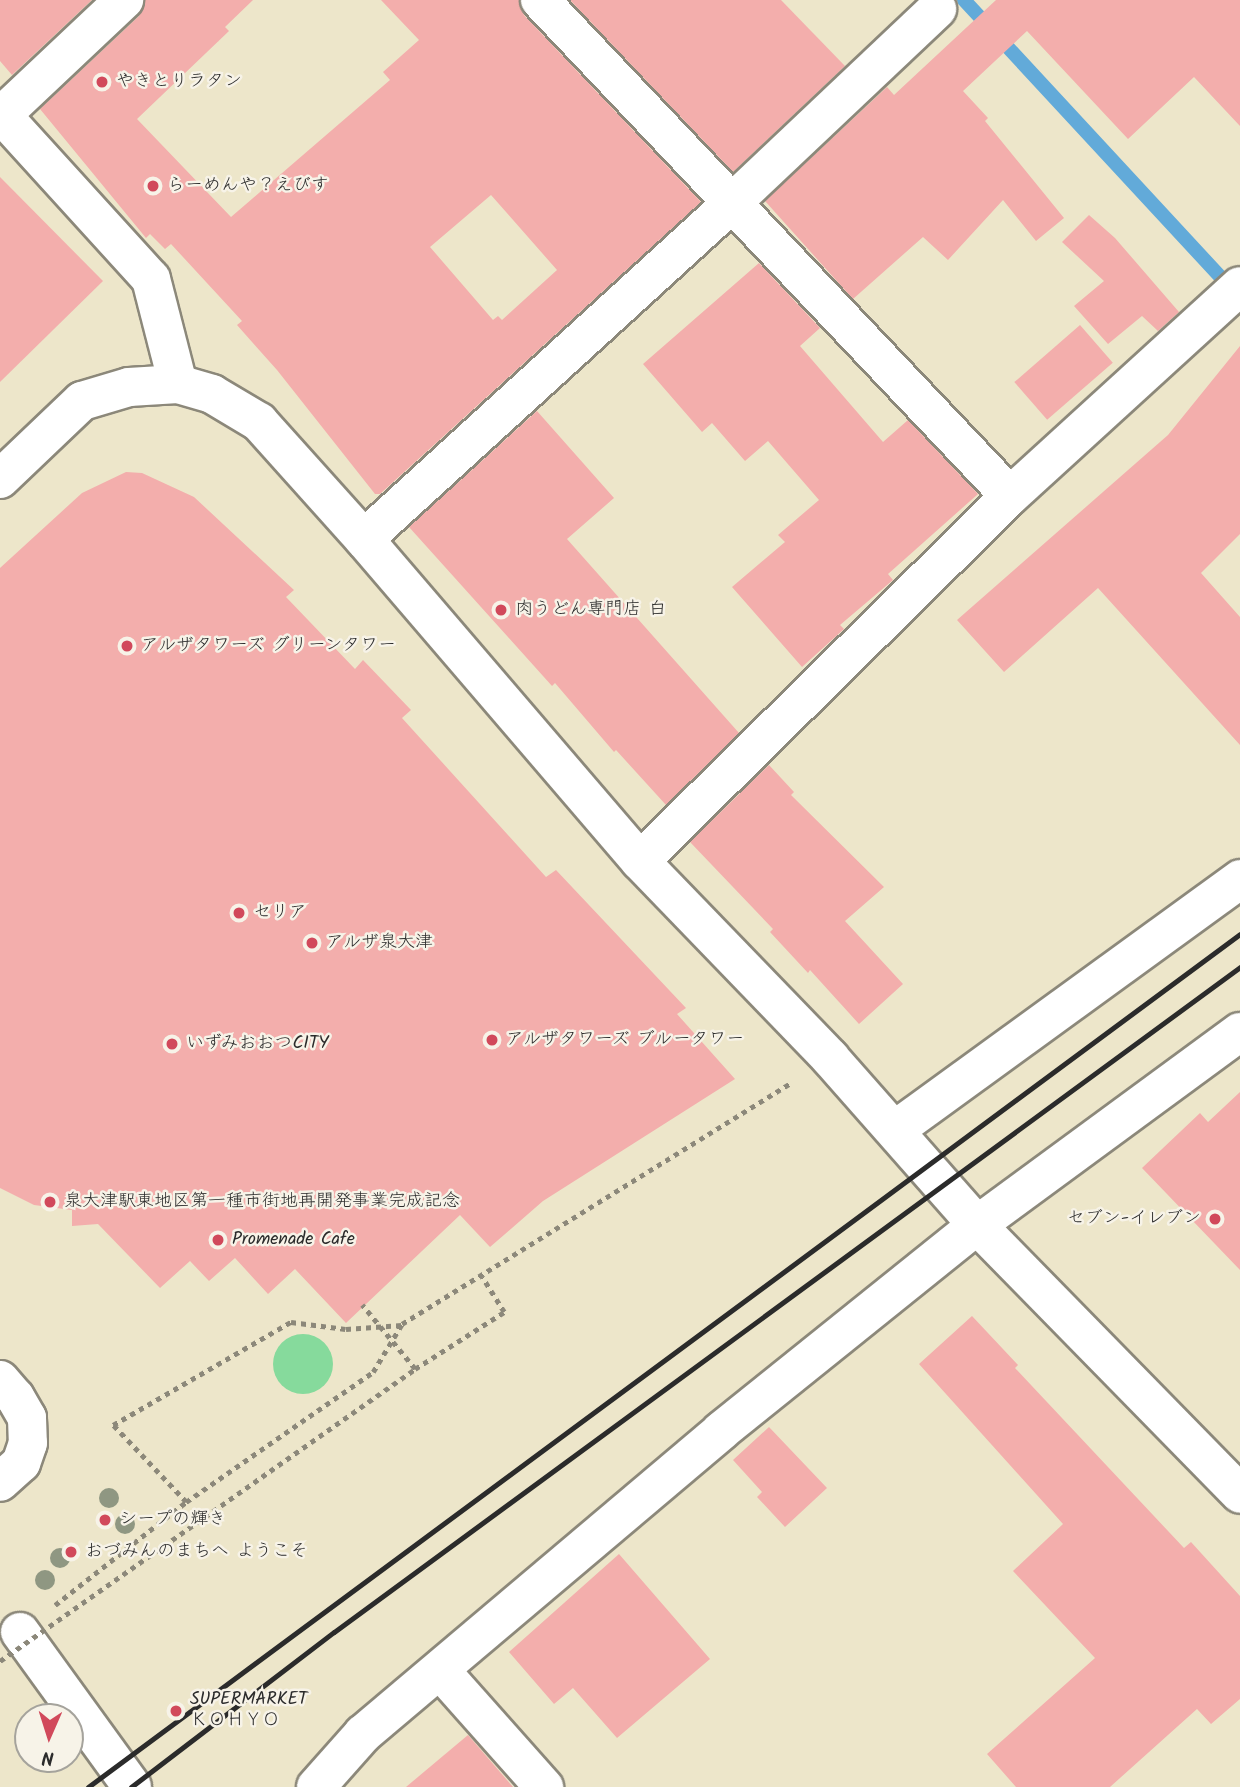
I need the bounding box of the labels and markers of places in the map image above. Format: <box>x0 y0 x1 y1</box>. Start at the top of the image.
place label: やきとりラタン <box>116 71 242 93</box>
marker: やきとりラタン <box>94 74 110 90</box>
place label: らーめんや？えびす <box>167 175 329 197</box>
marker: らーめんや？えびす <box>145 178 161 194</box>
place label: 肉うどん専門店 白 <box>515 599 666 621</box>
marker: 肉うどん専門店 白 <box>493 602 509 618</box>
place label: アルザタワーズ グリーンタワー <box>141 635 400 657</box>
marker: アルザタワーズ グリーンタワー <box>119 638 135 654</box>
place label: セリア <box>253 902 307 924</box>
marker: セリア <box>231 905 247 921</box>
place label: アルザ泉大津 <box>326 932 434 954</box>
marker: アルザ泉大津 <box>304 935 320 951</box>
place label: アルザタワーズ ブルータワー <box>506 1029 748 1051</box>
marker: アルザタワーズ ブルータワー <box>484 1032 500 1048</box>
place label: いずみおおつCITY <box>186 1033 330 1055</box>
marker: いずみおおつCITY <box>164 1036 180 1052</box>
place label: 泉大津駅東地区第一種市街地再開発事業完成記念 <box>64 1191 460 1213</box>
marker: 泉大津駅東地区第一種市街地再開発事業完成記念 <box>42 1194 58 1210</box>
place label: セブン-イレブン <box>1067 1208 1201 1230</box>
marker: セブン-イレブン <box>1207 1211 1223 1227</box>
place label: Promenade Cafe <box>232 1229 355 1251</box>
marker: Promenade Cafe <box>210 1232 226 1248</box>
place label: シープの輝き <box>119 1509 227 1531</box>
marker: シープの輝き <box>97 1512 113 1528</box>
place label: おづみんのまちへ ようこそ <box>85 1541 308 1563</box>
marker: おづみんのまちへ ようこそ <box>63 1544 79 1560</box>
place label: SUPERMARKET ＫＯＨＹＯ <box>190 1690 308 1732</box>
marker: SUPERMARKET ＫＯＨＹＯ <box>168 1703 184 1719</box>

